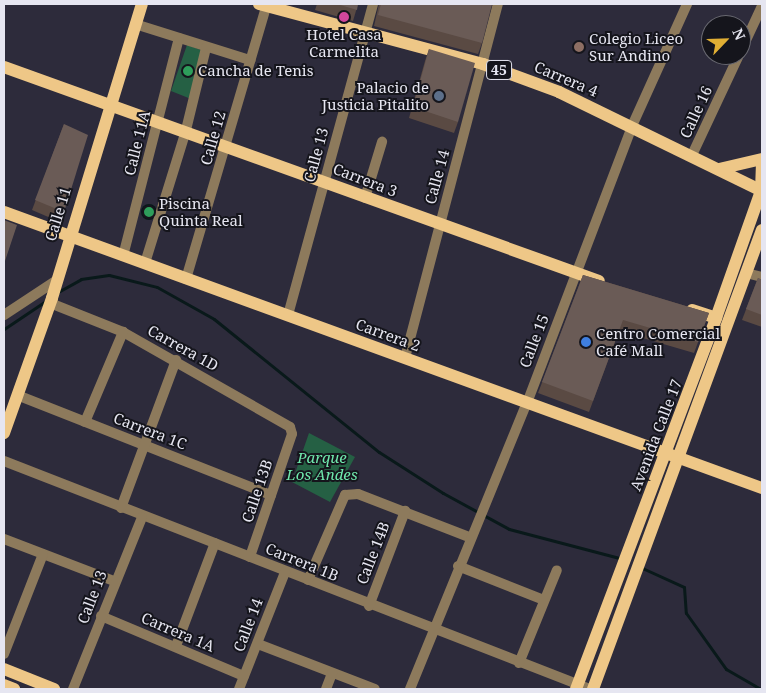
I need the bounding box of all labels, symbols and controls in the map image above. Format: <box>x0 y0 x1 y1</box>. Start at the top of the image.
marker: Hotel Casa Carmelita <box>338 11 350 23</box>
north arrow <box>701 15 751 65</box>
place label: Hotel Casa Carmelita <box>306 25 382 60</box>
text: N <box>728 25 750 43</box>
place label: Colegio Liceo Sur Andino <box>589 29 683 64</box>
marker: Colegio Liceo Sur Andino <box>573 41 585 53</box>
road number: 45 <box>485 58 513 82</box>
street label: Carrera 4 <box>532 58 600 100</box>
place label: Cancha de Tenis <box>198 62 313 80</box>
marker: Cancha de Tenis <box>182 65 194 77</box>
place label: Palacio de Justicia Pitalito <box>322 78 429 113</box>
street label: Calle 16 <box>676 83 716 141</box>
marker: Palacio de Justicia Pitalito <box>433 90 445 102</box>
street label: Calle 11A <box>120 109 154 177</box>
street label: Calle 12 <box>197 109 229 167</box>
street label: Calle 13 <box>300 126 332 184</box>
street label: Calle 14 <box>421 148 453 206</box>
street label: Carrera 3 <box>330 160 400 200</box>
street label: Calle 11 <box>41 185 75 243</box>
place label: Piscina Quinta Real <box>159 194 243 229</box>
marker: Piscina Quinta Real <box>143 206 155 218</box>
street label: Calle 15 <box>516 312 552 370</box>
street label: Carrera 2 <box>353 315 423 355</box>
street label: Carrera 1D <box>144 321 222 375</box>
place label: Centro Comercial Café Mall <box>596 324 720 359</box>
marker: Centro Comercial Café Mall <box>580 336 592 348</box>
street label: Avenida Calle 17 <box>626 377 686 493</box>
street label: Carrera 1C <box>111 409 189 453</box>
park label: Parque Los Andes <box>286 448 358 483</box>
street label: Calle 13B <box>238 457 276 525</box>
street label: Calle 14B <box>353 519 393 587</box>
street label: Carrera 1B <box>263 539 341 585</box>
street label: Calle 13 <box>74 568 110 626</box>
street label: Calle 14 <box>230 596 266 654</box>
street label: Carrera 1A <box>139 609 217 655</box>

